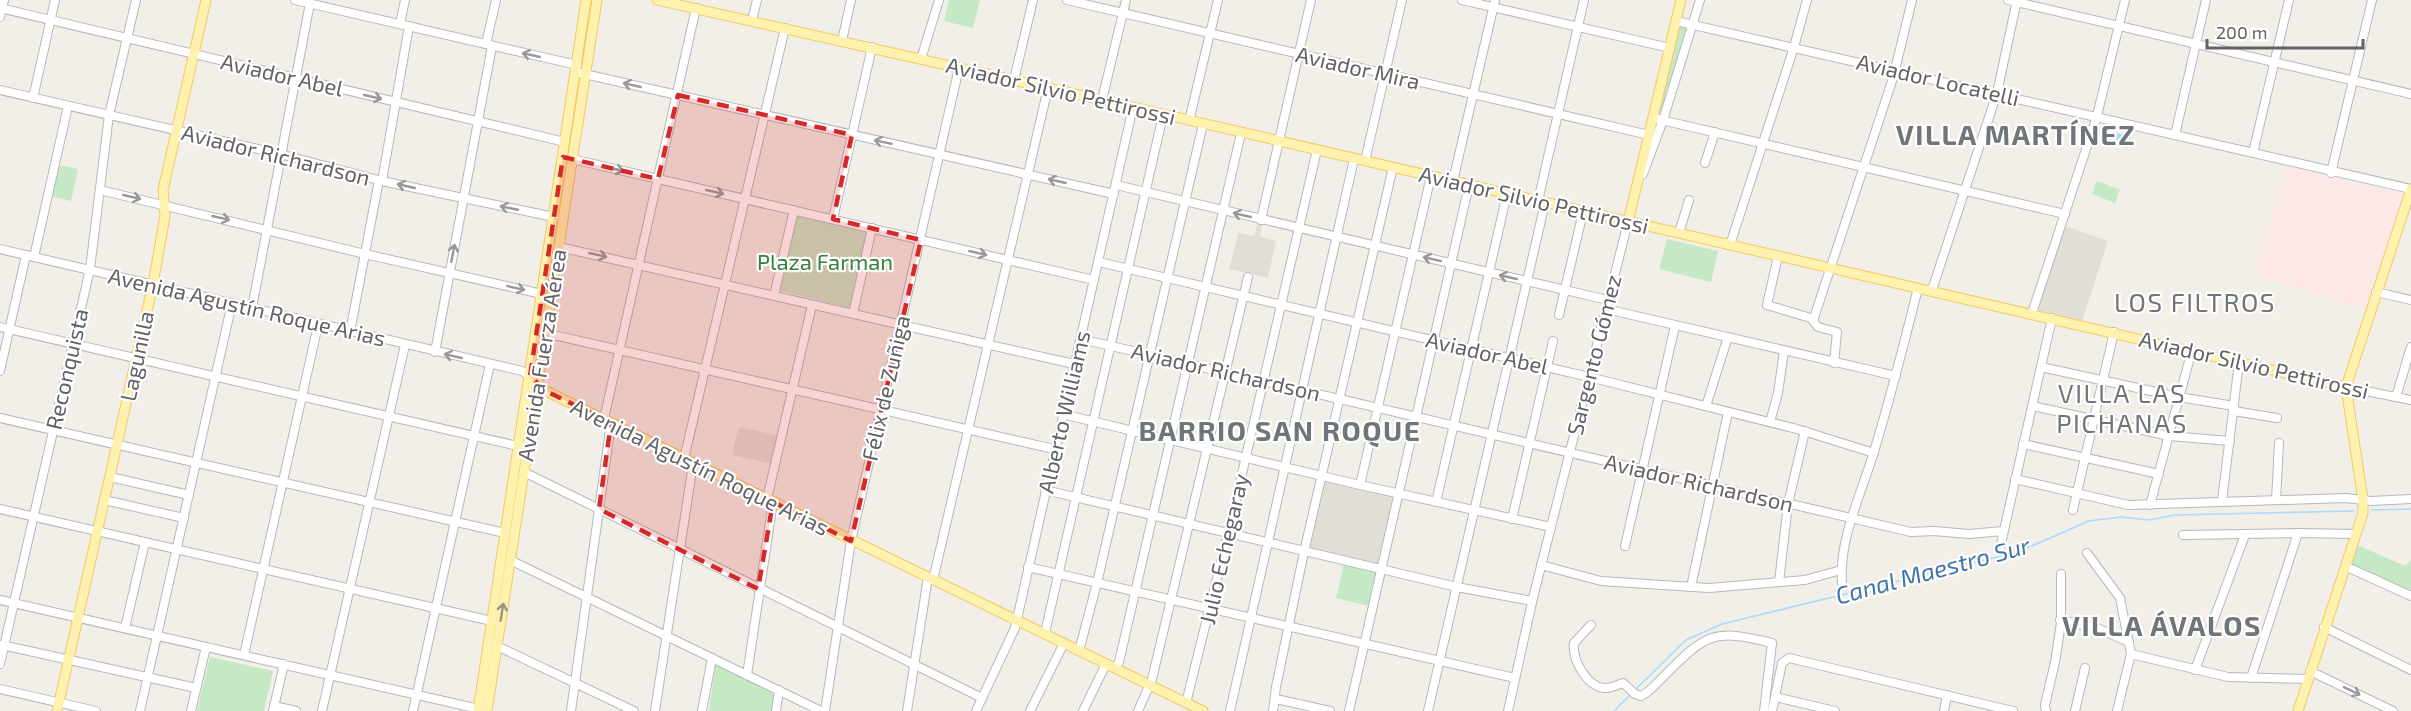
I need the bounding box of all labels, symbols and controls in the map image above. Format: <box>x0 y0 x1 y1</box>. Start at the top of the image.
scale bar <box>2207 12 2363 50</box>
text: 200 m <box>2216 21 2268 43</box>
street label: Aviador Mira <box>1294 40 1423 94</box>
street label: Aviador Abel <box>218 47 346 101</box>
street label: Aviador Locatelli <box>1854 48 2022 110</box>
one-way arrow <box>522 49 542 60</box>
street label: Aviador Silvio Pettirossi <box>944 51 1179 129</box>
one-way arrow <box>622 78 641 90</box>
one-way arrow <box>364 91 383 103</box>
district label: VILLA MARTÍNEZ <box>1896 117 2136 151</box>
street label: Aviador Richardson <box>179 118 373 190</box>
one-way arrow <box>874 136 893 147</box>
street label: Aviador Silvio Pettirossi <box>1417 160 1652 238</box>
one-way arrow <box>605 164 624 176</box>
one-way arrow <box>1048 175 1067 186</box>
one-way arrow <box>397 180 417 191</box>
one-way arrow <box>704 187 724 198</box>
one-way arrow <box>122 192 141 204</box>
one-way arrow <box>499 202 519 213</box>
one-way arrow <box>1233 209 1252 221</box>
one-way arrow <box>211 213 230 225</box>
one-way arrow <box>448 243 459 263</box>
street label: Avenida Fuerza Aérea <box>511 247 571 463</box>
one-way arrow <box>968 247 987 259</box>
park label: Plaza Farman <box>757 248 893 274</box>
one-way arrow <box>589 250 608 262</box>
one-way arrow <box>1423 253 1442 265</box>
street label: Avenida Agustín Roque Arias <box>106 261 388 351</box>
one-way arrow <box>1499 271 1518 282</box>
street label: Sargento Gómez <box>1561 272 1626 438</box>
one-way arrow <box>506 283 525 294</box>
district label: LOS FILTROS <box>2114 286 2276 317</box>
street label: Reconquista <box>39 306 93 432</box>
street label: Lagunilla <box>114 308 158 403</box>
street label: Félix de Zuñiga <box>856 312 914 463</box>
street label: Aviador Abel <box>1423 325 1551 379</box>
street label: Aviador Silvio Pettirossi <box>2137 325 2372 403</box>
street label: Alberto Williams <box>1032 328 1094 496</box>
street label: Aviador Richardson <box>1129 337 1323 405</box>
one-way arrow <box>444 349 463 361</box>
district label: VILLA LAS PICHANAS <box>2056 377 2188 438</box>
street label: Avenida Agustín Roque Arias <box>567 392 834 540</box>
district label: BARRIO SAN ROQUE <box>1139 413 1421 448</box>
street label: Aviador Richardson <box>1602 448 1796 516</box>
street label: Julio Echegaray <box>1193 471 1253 627</box>
water label: Canal Maestro Sur <box>1832 530 2034 609</box>
one-way arrow <box>497 602 508 622</box>
district label: VILLA ÁVALOS <box>2062 608 2262 642</box>
one-way arrow <box>2342 686 2360 697</box>

